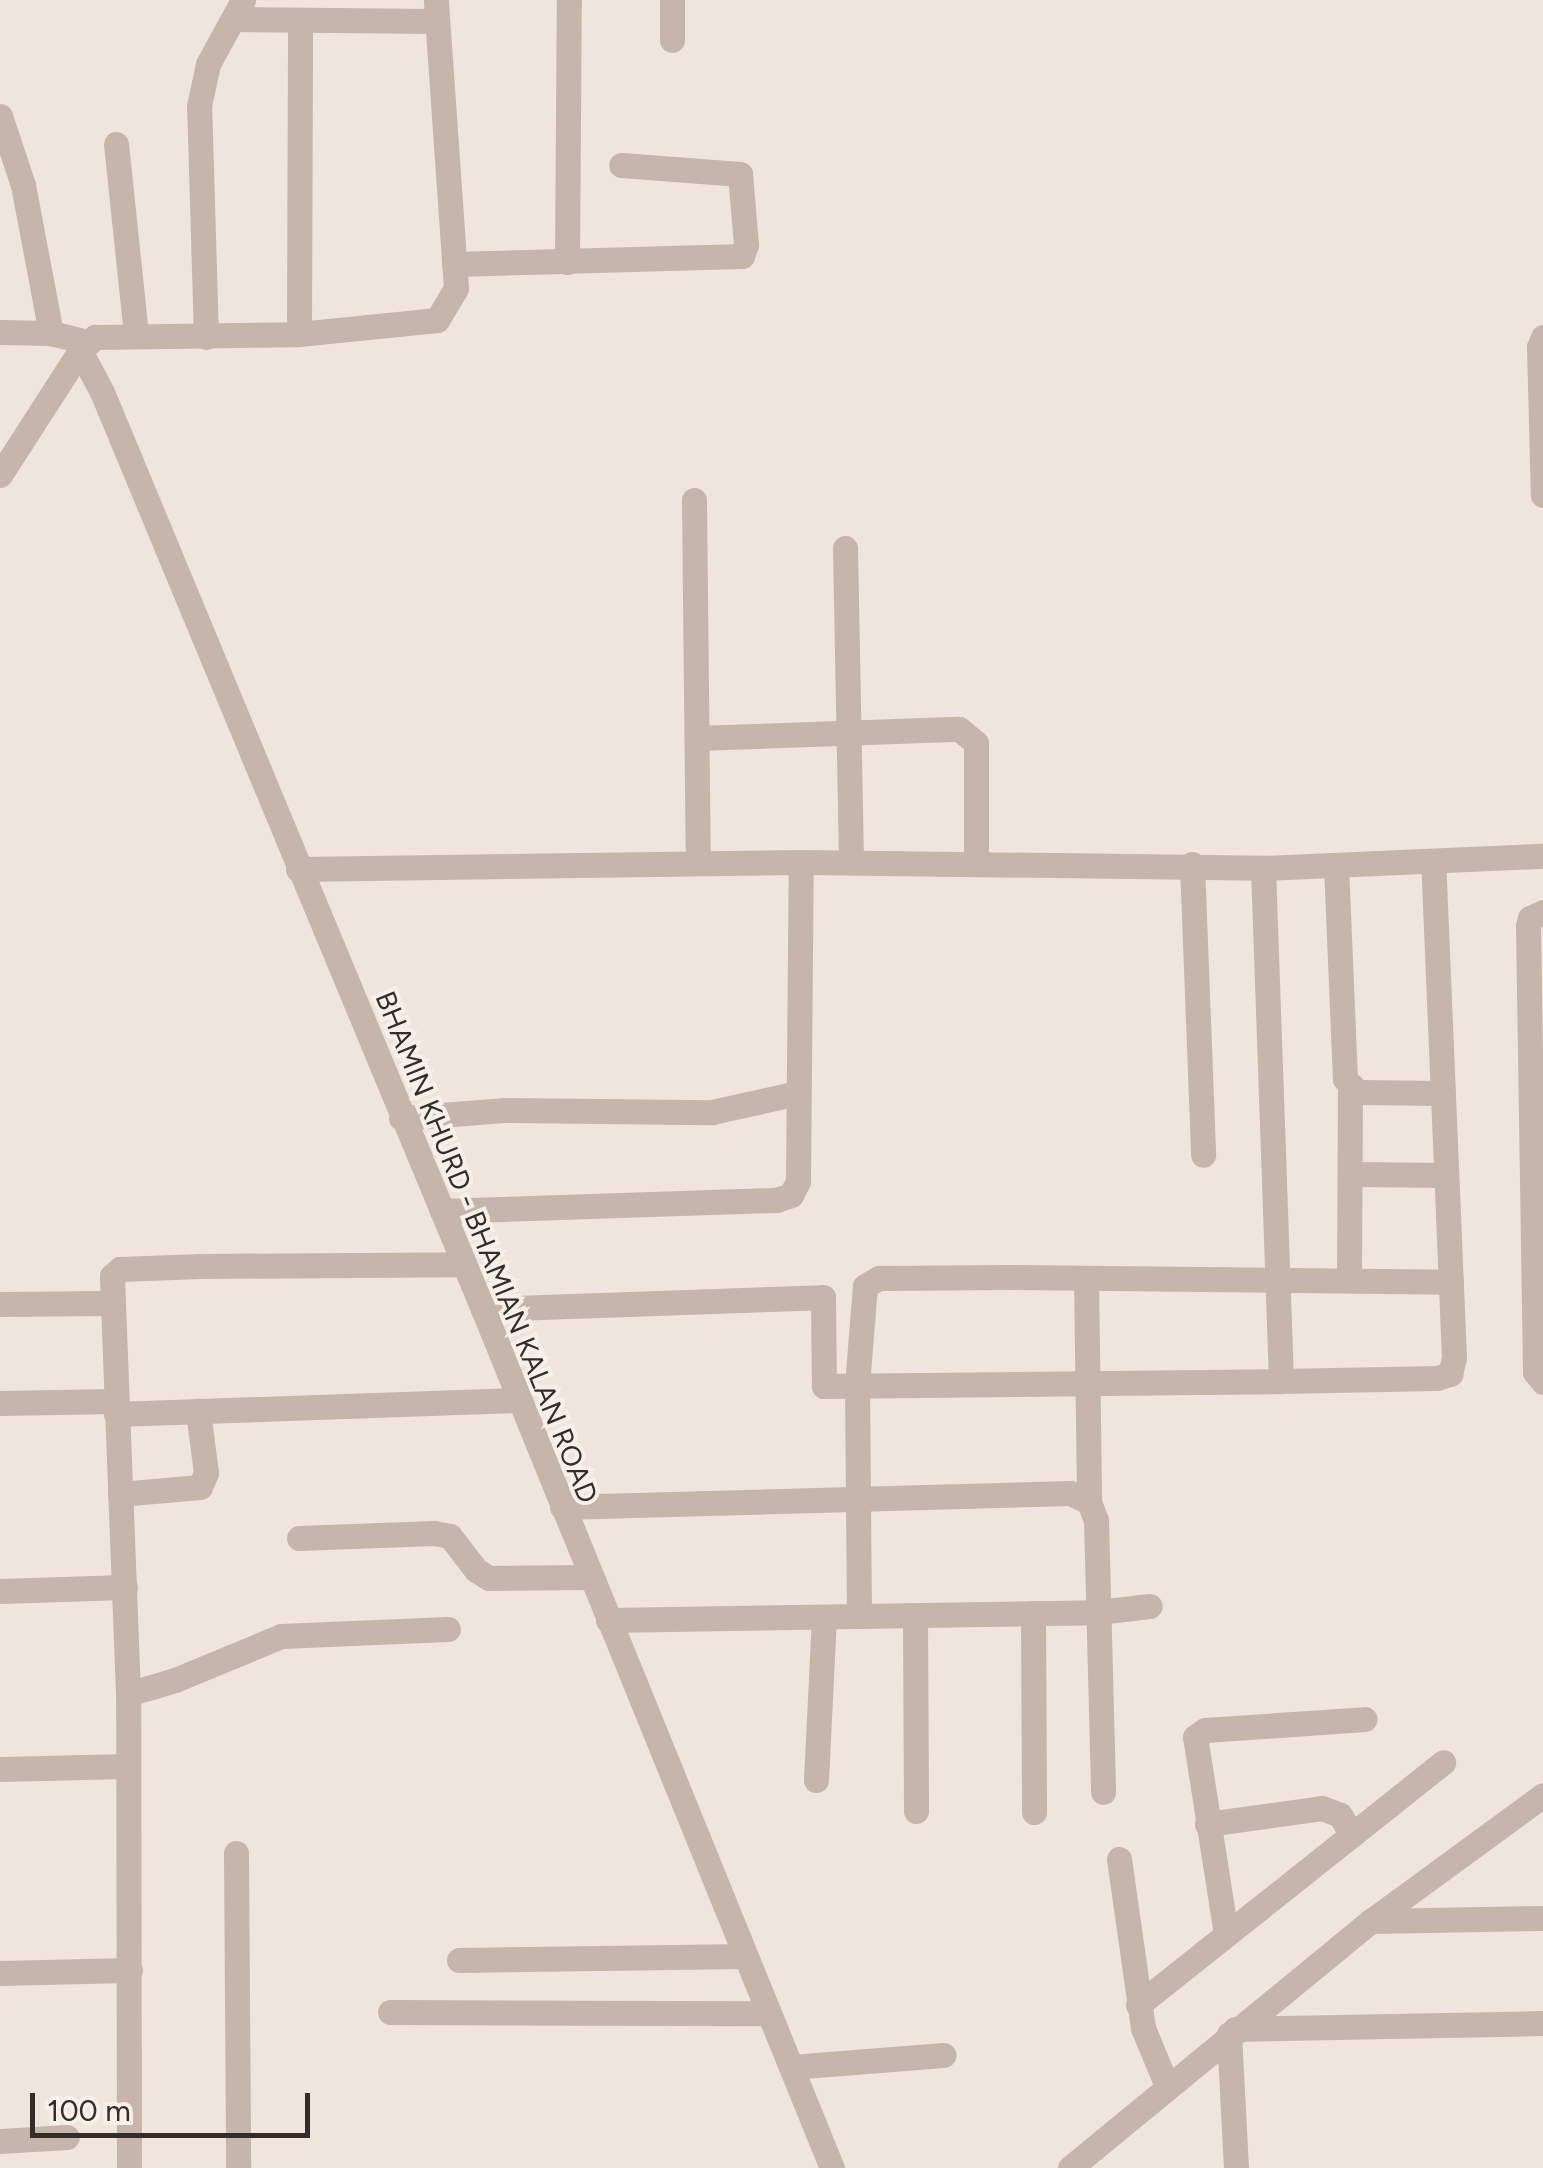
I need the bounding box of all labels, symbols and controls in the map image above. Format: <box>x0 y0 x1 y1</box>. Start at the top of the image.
street label: BHAMIN KHURD - BHAMIAN KALAN ROAD <box>369 986 605 1508</box>
scale bar <box>35 2073 315 2135</box>
text: 100 m <box>47 2092 131 2129</box>

